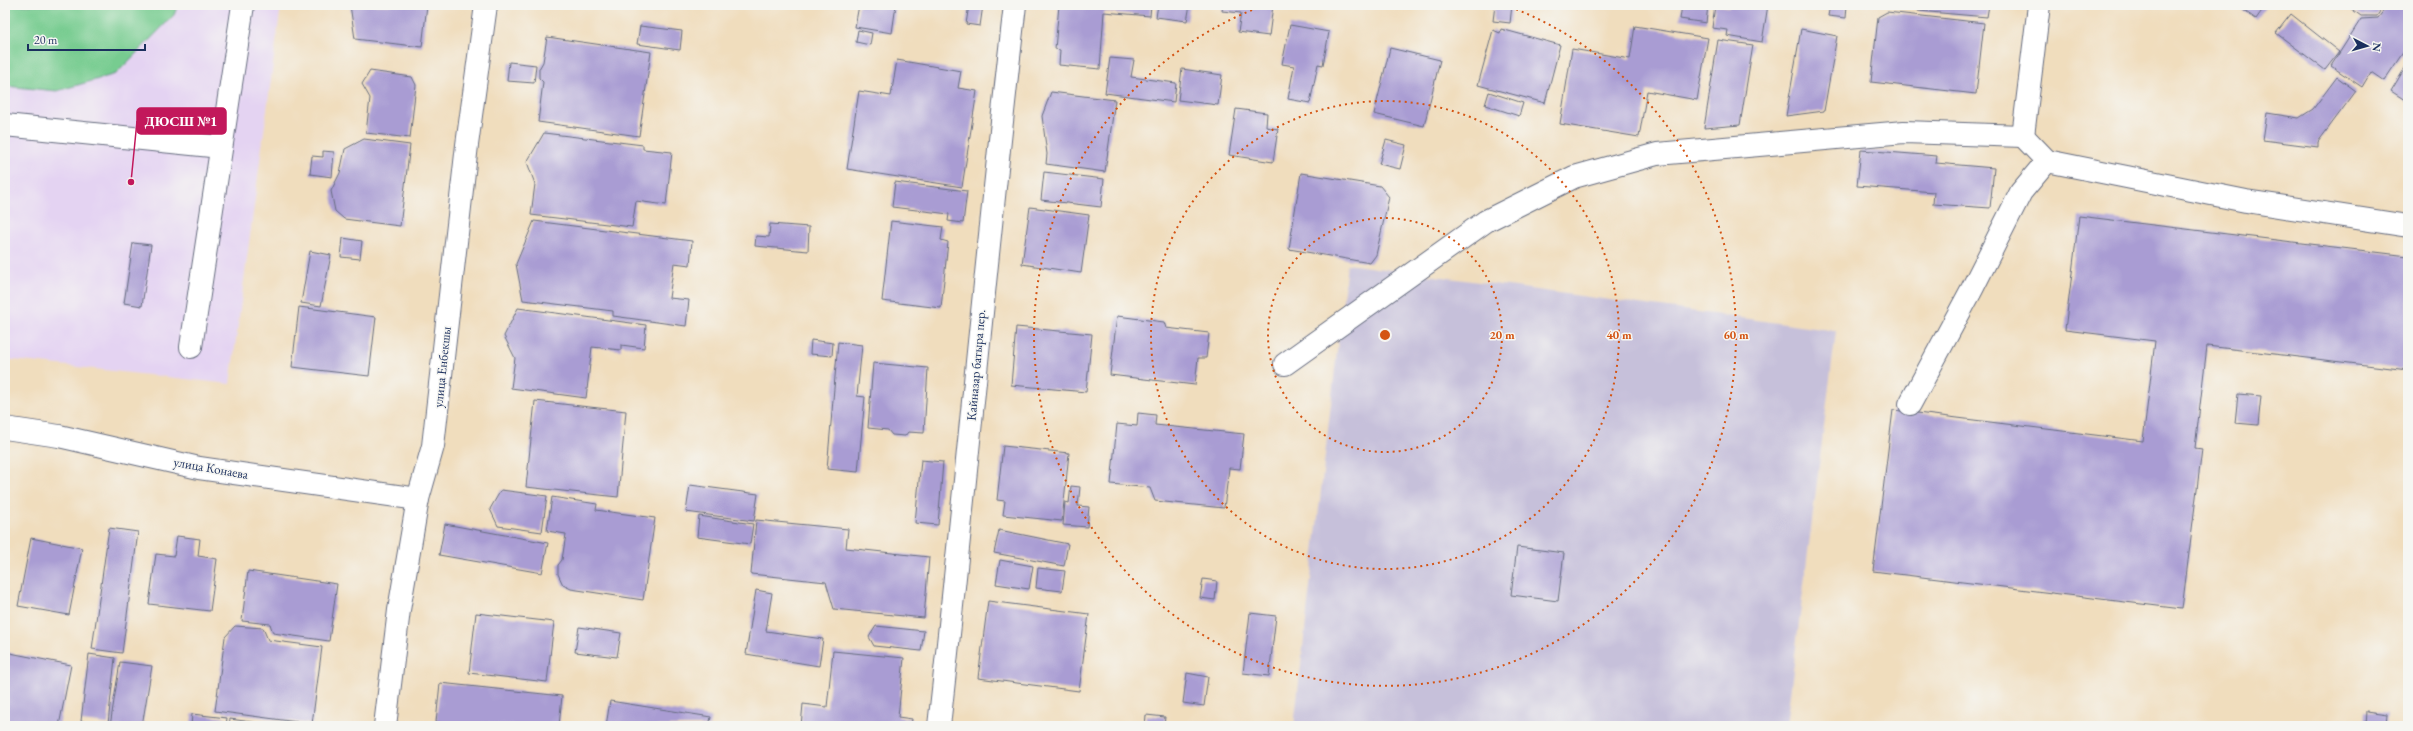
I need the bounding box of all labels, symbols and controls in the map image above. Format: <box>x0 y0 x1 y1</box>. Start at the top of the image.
scale bar <box>28 26 145 52</box>
north arrow <box>2347 26 2387 66</box>
text: 20 m <box>34 32 58 48</box>
text: N <box>2370 42 2384 52</box>
callout: ДЮСШ №1 <box>137 108 226 134</box>
text: ДЮСШ №1 <box>145 112 217 130</box>
street label: Кайназар батыра пер. <box>963 309 989 421</box>
street label: улица Енбекшы <box>429 326 455 408</box>
text: 20 m <box>1489 327 1515 343</box>
text: 40 m <box>1606 327 1632 343</box>
text: 60 m <box>1723 327 1749 343</box>
centre of rings <box>1378 328 1392 342</box>
street label: улица Конаева <box>172 453 250 483</box>

